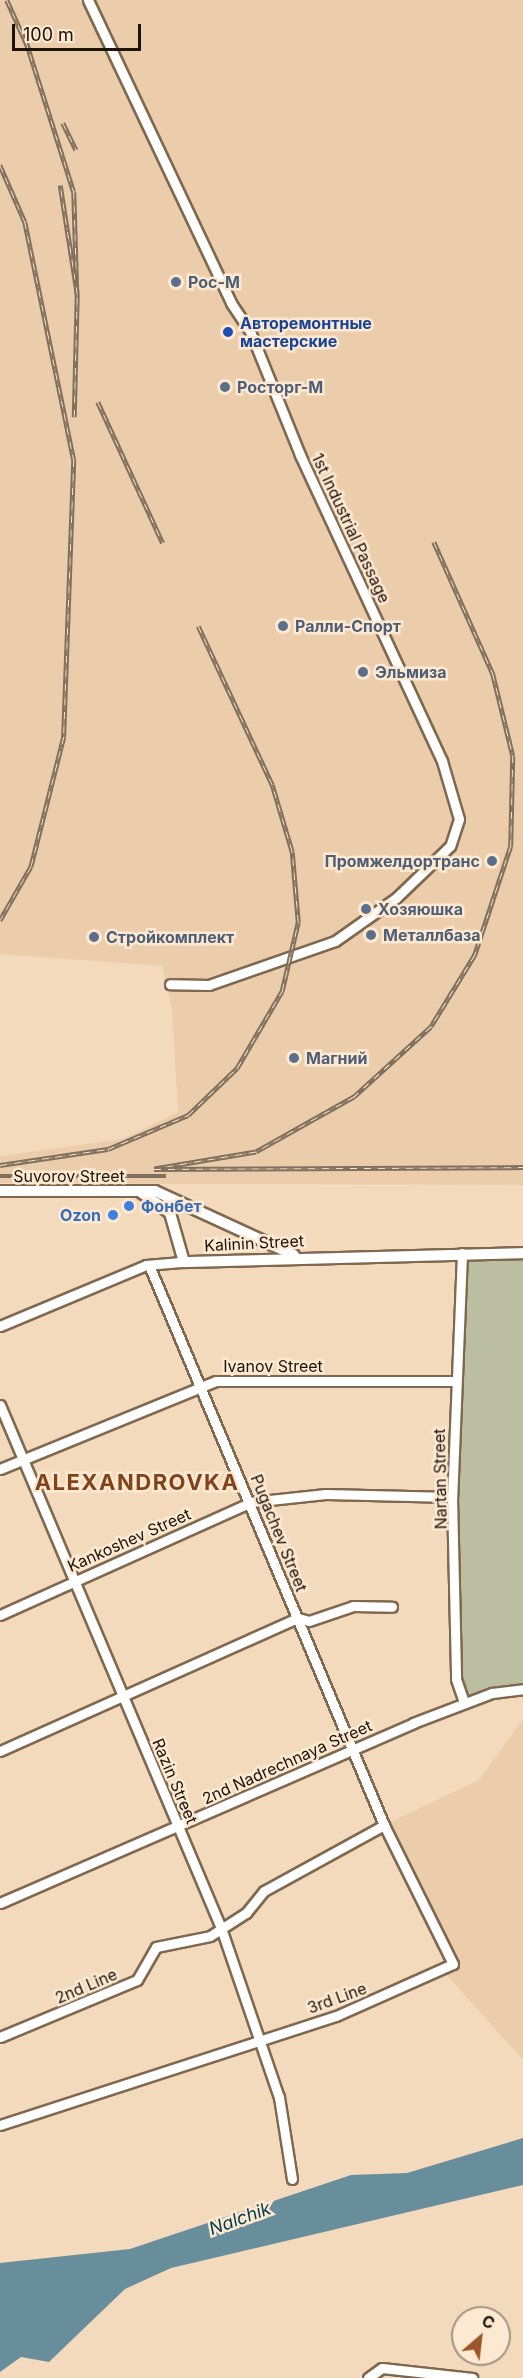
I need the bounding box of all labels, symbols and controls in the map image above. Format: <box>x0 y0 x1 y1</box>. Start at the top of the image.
scale bar <box>15 12 144 50</box>
text: 100 m <box>23 24 74 45</box>
place label: Рос-М <box>188 272 240 292</box>
marker: Рос-М <box>169 275 183 289</box>
place label: Авторемонтные мастерские <box>240 313 372 351</box>
marker: Авторемонтные мастерские <box>221 325 235 339</box>
place label: Росторг-М <box>237 377 323 397</box>
marker: Росторг-М <box>218 380 232 394</box>
street label: 1st Industrial Passage <box>308 450 394 606</box>
place label: Ралли-Спорт <box>295 616 401 636</box>
marker: Ралли-Спорт <box>276 619 290 633</box>
place label: Эльмиза <box>375 662 446 682</box>
marker: Эльмиза <box>356 665 370 679</box>
place label: Промжелдортранс <box>325 851 480 871</box>
marker: Промжелдортранс <box>485 854 499 868</box>
place label: Хозяюшка <box>378 899 463 919</box>
marker: Хозяюшка <box>359 902 373 916</box>
place label: Металлбаза <box>383 925 481 945</box>
place label: Стройкомплект <box>106 927 234 947</box>
marker: Металлбаза <box>364 928 378 942</box>
marker: Стройкомплект <box>87 930 101 944</box>
place label: Магний <box>306 1048 367 1068</box>
marker: Магний <box>287 1051 301 1065</box>
street label: Suvorov Street <box>13 1166 125 1186</box>
place label: Фонбет <box>141 1196 202 1216</box>
marker: Фонбет <box>122 1199 136 1213</box>
place label: Ozon <box>60 1205 101 1225</box>
marker: Ozon <box>106 1208 120 1222</box>
street label: Kalinin Street <box>204 1231 304 1255</box>
street label: Ivanov Street <box>223 1356 323 1376</box>
street label: Nartan Street <box>430 1428 450 1530</box>
district label: ALEXANDROVKA <box>35 1470 239 1496</box>
street label: Pugachev Street <box>247 1472 311 1594</box>
street label: Kankoshev Street <box>64 1504 194 1576</box>
street label: 2nd Nadrechnaya Street <box>199 1716 375 1808</box>
street label: Razin Street <box>148 1735 202 1827</box>
street label: 2nd Line <box>52 1964 120 2008</box>
street label: 3rd Line <box>305 1978 369 2018</box>
water label: Nalchik <box>206 2198 274 2240</box>
north arrow <box>451 2306 511 2366</box>
text: С <box>479 2310 498 2333</box>

